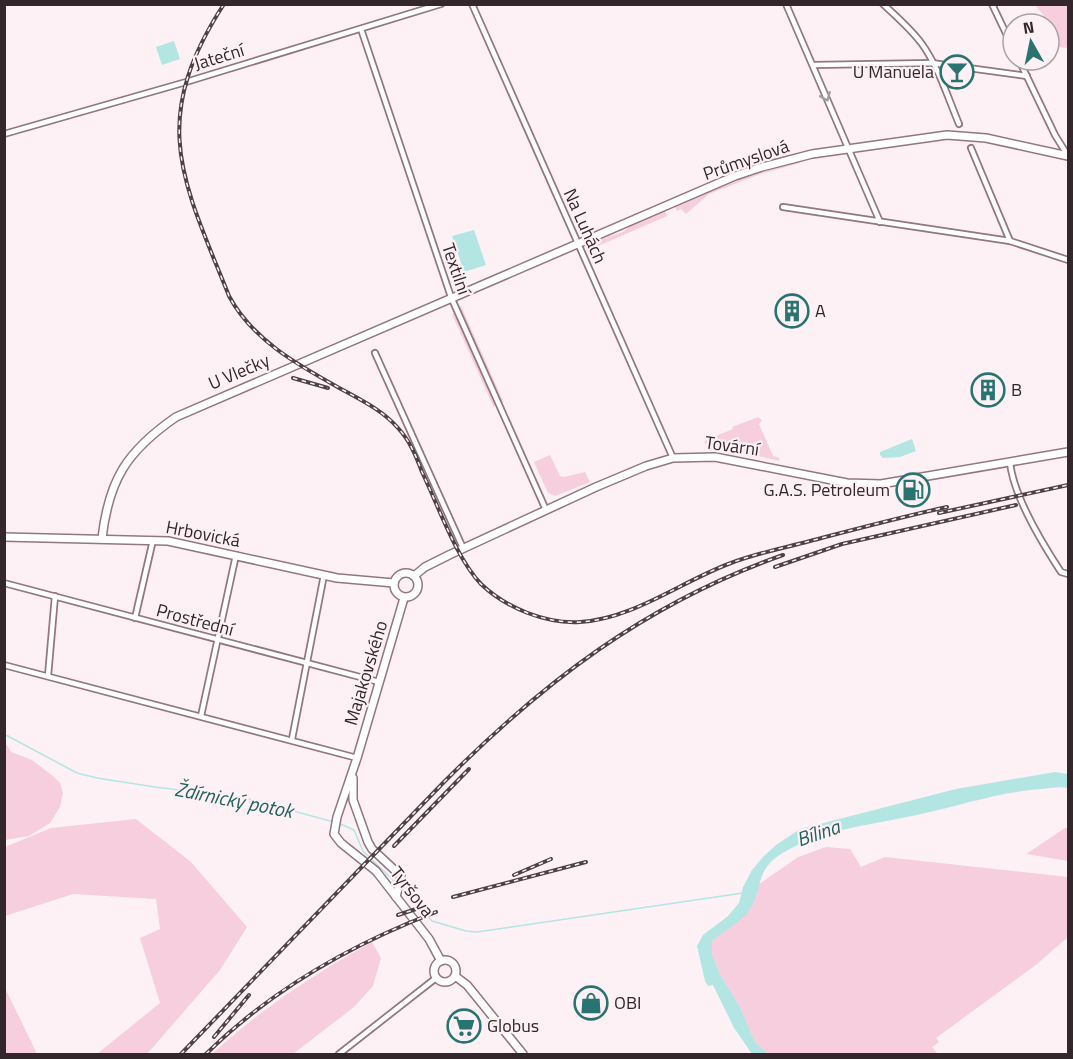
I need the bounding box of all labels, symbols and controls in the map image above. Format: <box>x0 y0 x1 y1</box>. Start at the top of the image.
north arrow <box>1001 12 1061 72</box>
text: N <box>1021 14 1036 40</box>
street label: Jateční <box>190 36 249 77</box>
bar icon: U Manuela <box>939 54 975 90</box>
place label: U Manuela <box>853 58 934 85</box>
one-way arrow <box>819 90 831 101</box>
street label: Průmyslová <box>699 132 792 187</box>
street label: Na Luhách <box>557 184 614 268</box>
street label: Textilní <box>435 239 479 300</box>
building icon: A <box>774 293 810 329</box>
place label: A <box>815 297 826 324</box>
street label: U Vlečky <box>204 346 274 397</box>
building icon: B <box>970 372 1006 408</box>
place label: B <box>1011 376 1022 403</box>
street label: Tovární <box>703 428 763 463</box>
fuel station icon: G.A.S. Petroleum <box>895 472 931 508</box>
place label: G.A.S. Petroleum <box>763 476 890 503</box>
street label: Hrbovická <box>164 513 243 554</box>
street label: Prostřední <box>153 596 239 643</box>
street label: Majakovského <box>337 617 394 729</box>
water label: Ždírnický potok <box>172 773 298 827</box>
water label: Bílina <box>792 810 845 854</box>
street label: Tyršova <box>384 860 441 923</box>
shop icon: OBI <box>573 985 609 1021</box>
place label: OBI <box>614 989 641 1016</box>
supermarket icon: Globus <box>446 1008 482 1044</box>
place label: Globus <box>487 1012 539 1039</box>

